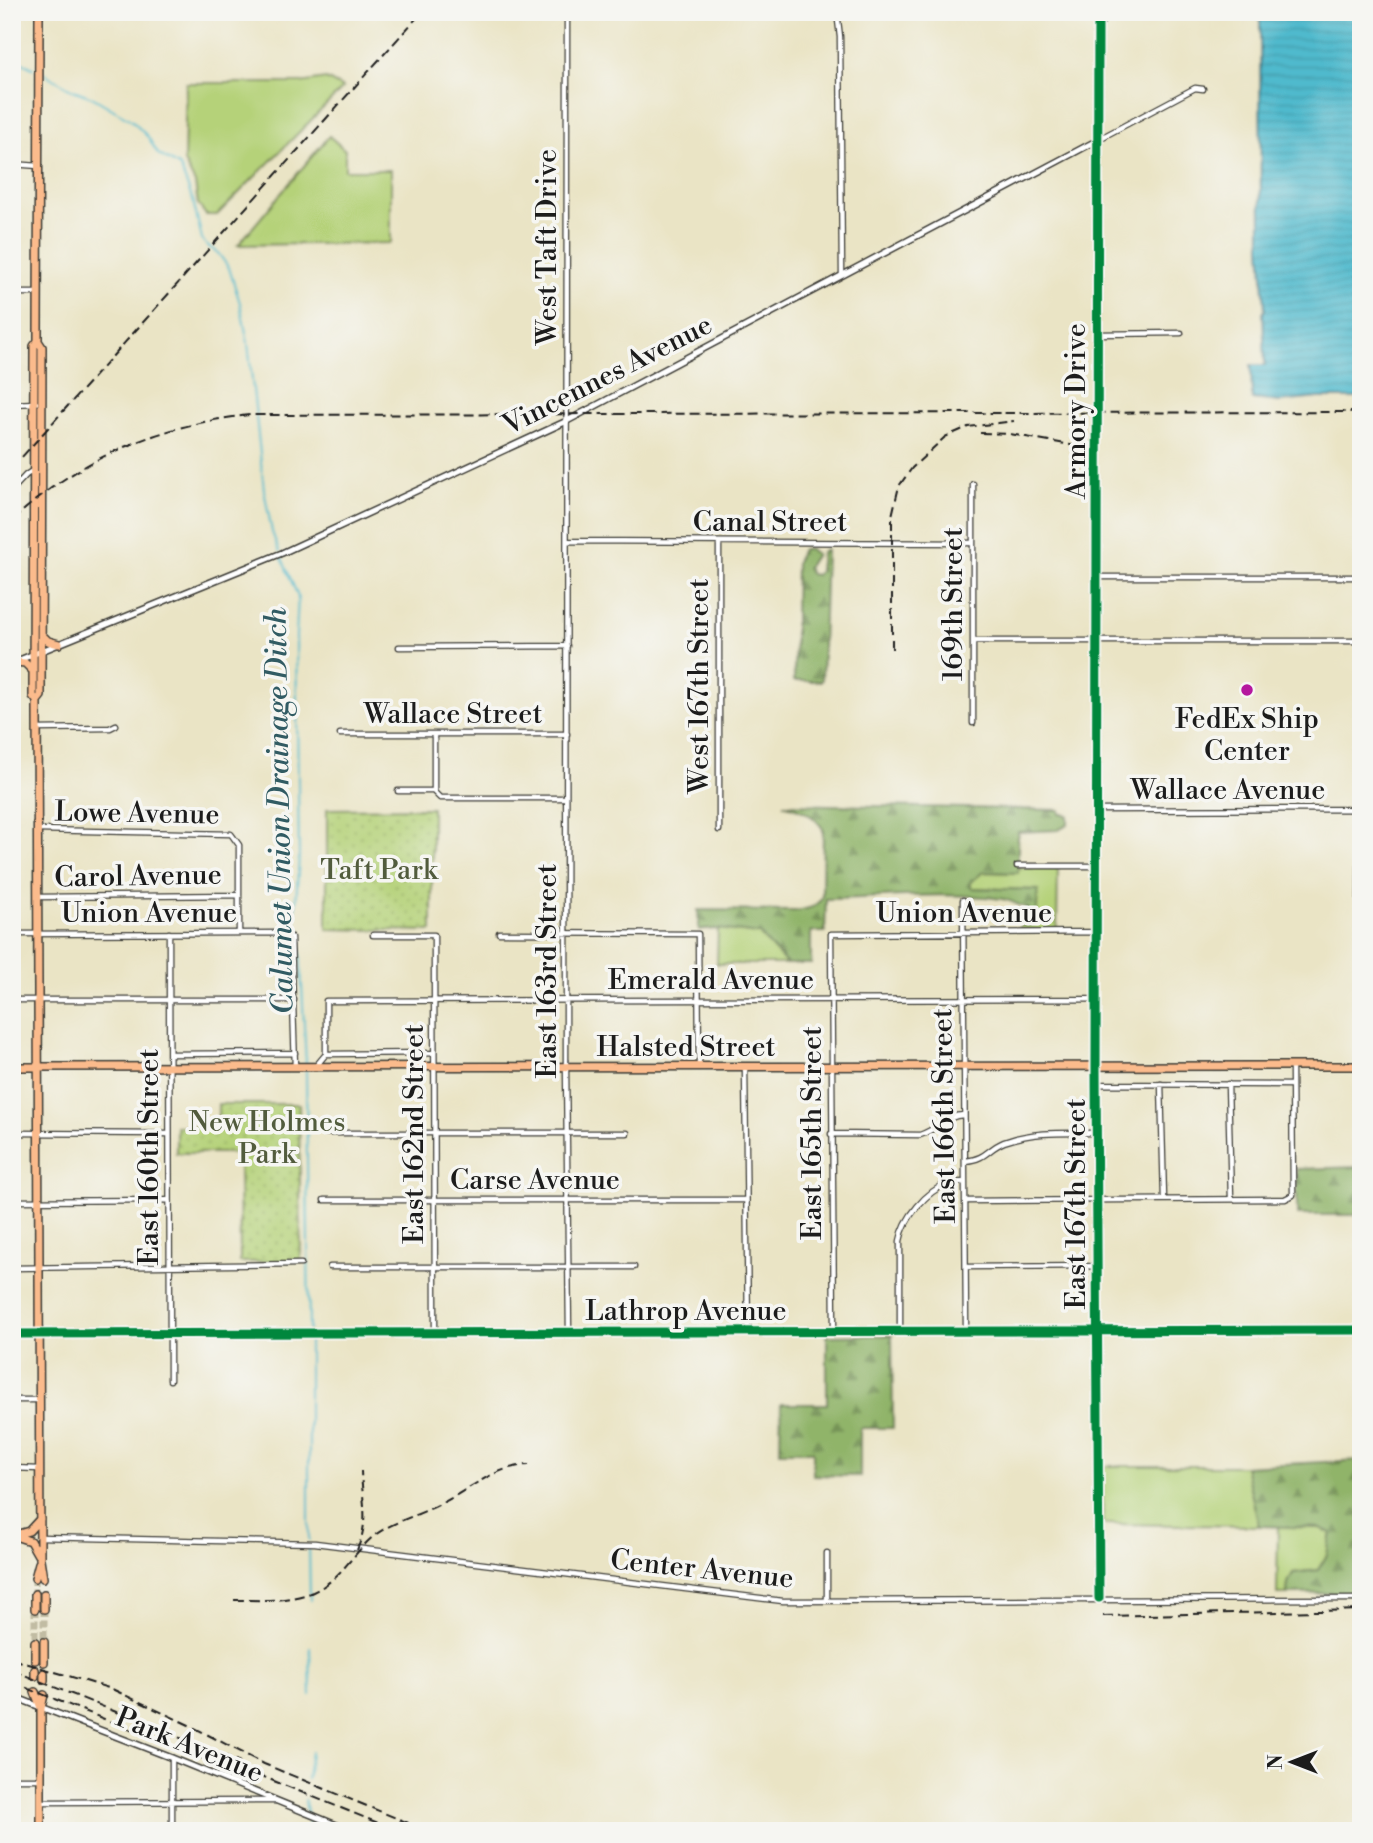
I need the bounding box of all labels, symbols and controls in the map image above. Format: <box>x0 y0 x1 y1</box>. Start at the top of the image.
street label: West Taft Drive <box>530 149 565 346</box>
street label: Vincennes Avenue <box>496 307 718 444</box>
street label: Armory Drive <box>1059 323 1094 500</box>
street label: Canal Street <box>693 505 847 540</box>
street label: 169th Street <box>936 527 971 681</box>
street label: West 167th Street <box>682 578 717 795</box>
water label: Calumet Union Drainage Ditch <box>257 607 303 1015</box>
marker: FedEx Ship Center <box>1239 682 1255 698</box>
street label: Wallace Street <box>363 697 542 732</box>
place label: FedEx Ship Center <box>1175 702 1319 769</box>
street label: Wallace Avenue <box>1130 773 1325 808</box>
street label: Lowe Avenue <box>54 795 220 832</box>
park label: Taft Park <box>320 853 439 888</box>
street label: Carol Avenue <box>54 858 222 895</box>
street label: East 163rd Street <box>530 864 565 1078</box>
street label: Union Avenue <box>61 896 237 931</box>
street label: Union Avenue <box>876 896 1052 931</box>
street label: Emerald Avenue <box>608 963 814 998</box>
street label: East 166th Street <box>925 1008 964 1224</box>
street label: East 162nd Street <box>397 1024 432 1244</box>
street label: East 165th Street <box>795 1026 830 1240</box>
street label: Halsted Street <box>597 1030 776 1065</box>
street label: East 160th Street <box>132 1048 167 1266</box>
street label: East 167th Street <box>1059 1098 1094 1310</box>
park label: New Holmes Park <box>189 1105 346 1172</box>
street label: Carse Avenue <box>450 1163 620 1198</box>
street label: Lathrop Avenue <box>585 1294 787 1329</box>
street label: Center Avenue <box>608 1542 795 1597</box>
street label: Park Avenue <box>110 1700 268 1791</box>
north arrow <box>1258 1728 1328 1798</box>
text: N <box>1264 1754 1288 1770</box>

